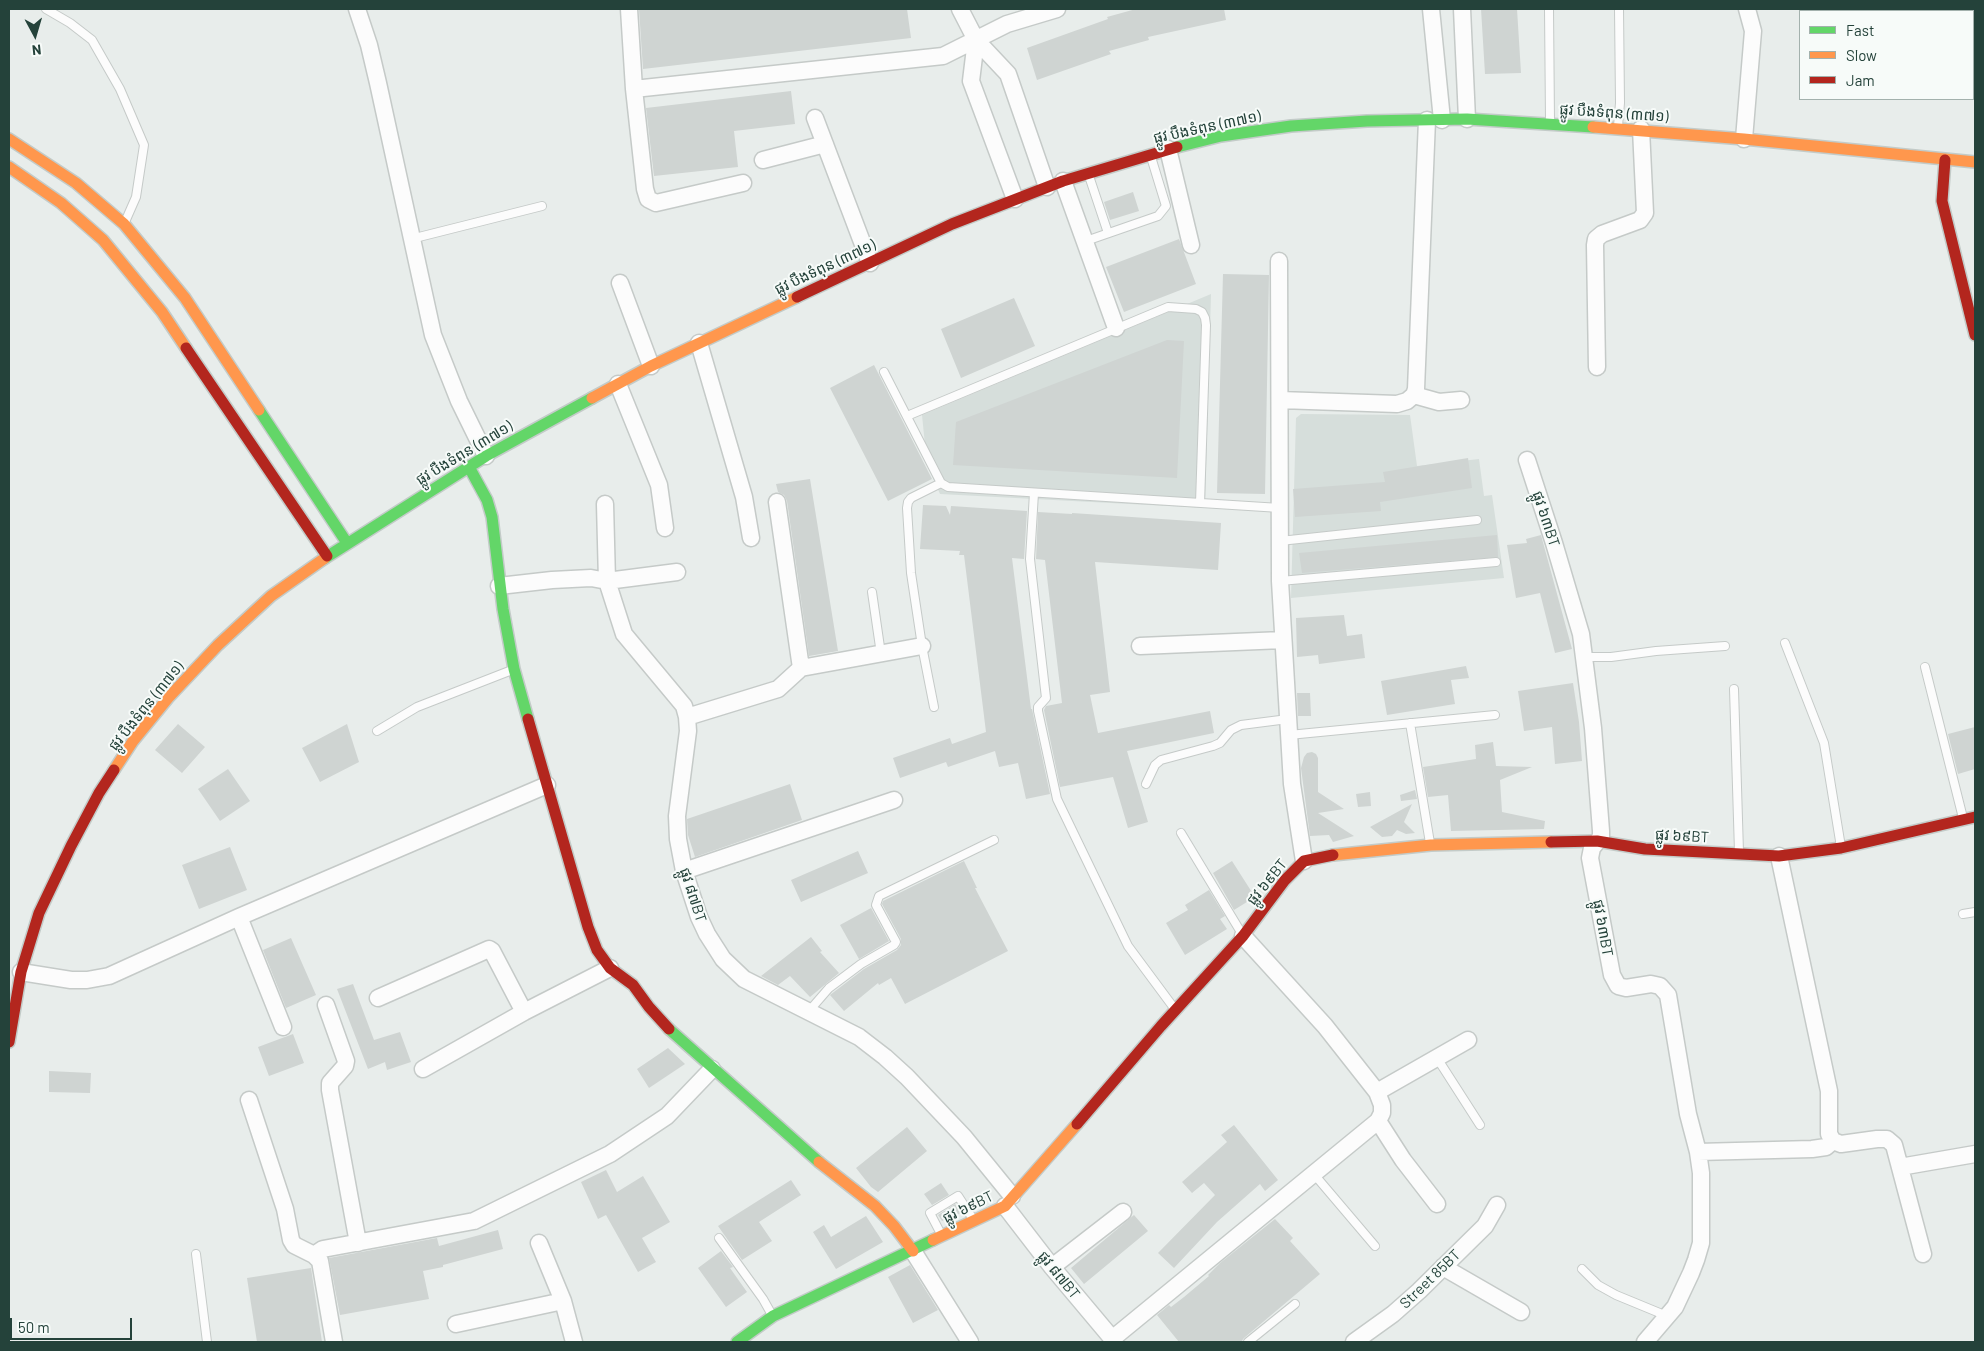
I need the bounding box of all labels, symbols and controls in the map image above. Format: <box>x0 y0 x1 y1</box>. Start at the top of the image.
north arrow <box>10 10 60 60</box>
legend <box>1799 10 1974 100</box>
text: Fast <box>1846 21 1874 39</box>
text: N <box>31 41 42 59</box>
text: Slow <box>1846 46 1877 64</box>
text: Jam <box>1846 71 1875 89</box>
street label: ផ្លូវ បឹងទំពុន (៣៧១) <box>1559 100 1669 126</box>
street label: ផ្លូវ បឹងទំពុន (៣៧១) <box>1152 107 1262 147</box>
street label: ផ្លូវ បឹងទំពុន (៣៧១) <box>772 236 878 298</box>
street label: ផ្លូវ បឹងទំពុន (៣៧១) <box>412 417 516 489</box>
street label: ផ្លូវ ៦៣BT <box>1529 489 1563 549</box>
street label: ផ្លូវ បឹងទំពុន (៣៧១) <box>105 658 187 754</box>
street label: ផ្លូវ ៦៩BT <box>1654 826 1710 846</box>
street label: ផ្លូវ ៦៩BT <box>1243 855 1291 909</box>
street label: ផ្លូវ ៨៧BT <box>676 865 710 925</box>
street label: ផ្លូវ ៦៣BT <box>1589 898 1617 958</box>
street label: ផ្លូវ ៦៩BT <box>940 1187 996 1227</box>
street label: Street 85BT <box>1396 1246 1464 1312</box>
street label: ផ្លូវ ៨៧BT <box>1034 1247 1084 1303</box>
scale bar <box>12 1308 135 1340</box>
text: 50 m <box>18 1318 50 1336</box>

